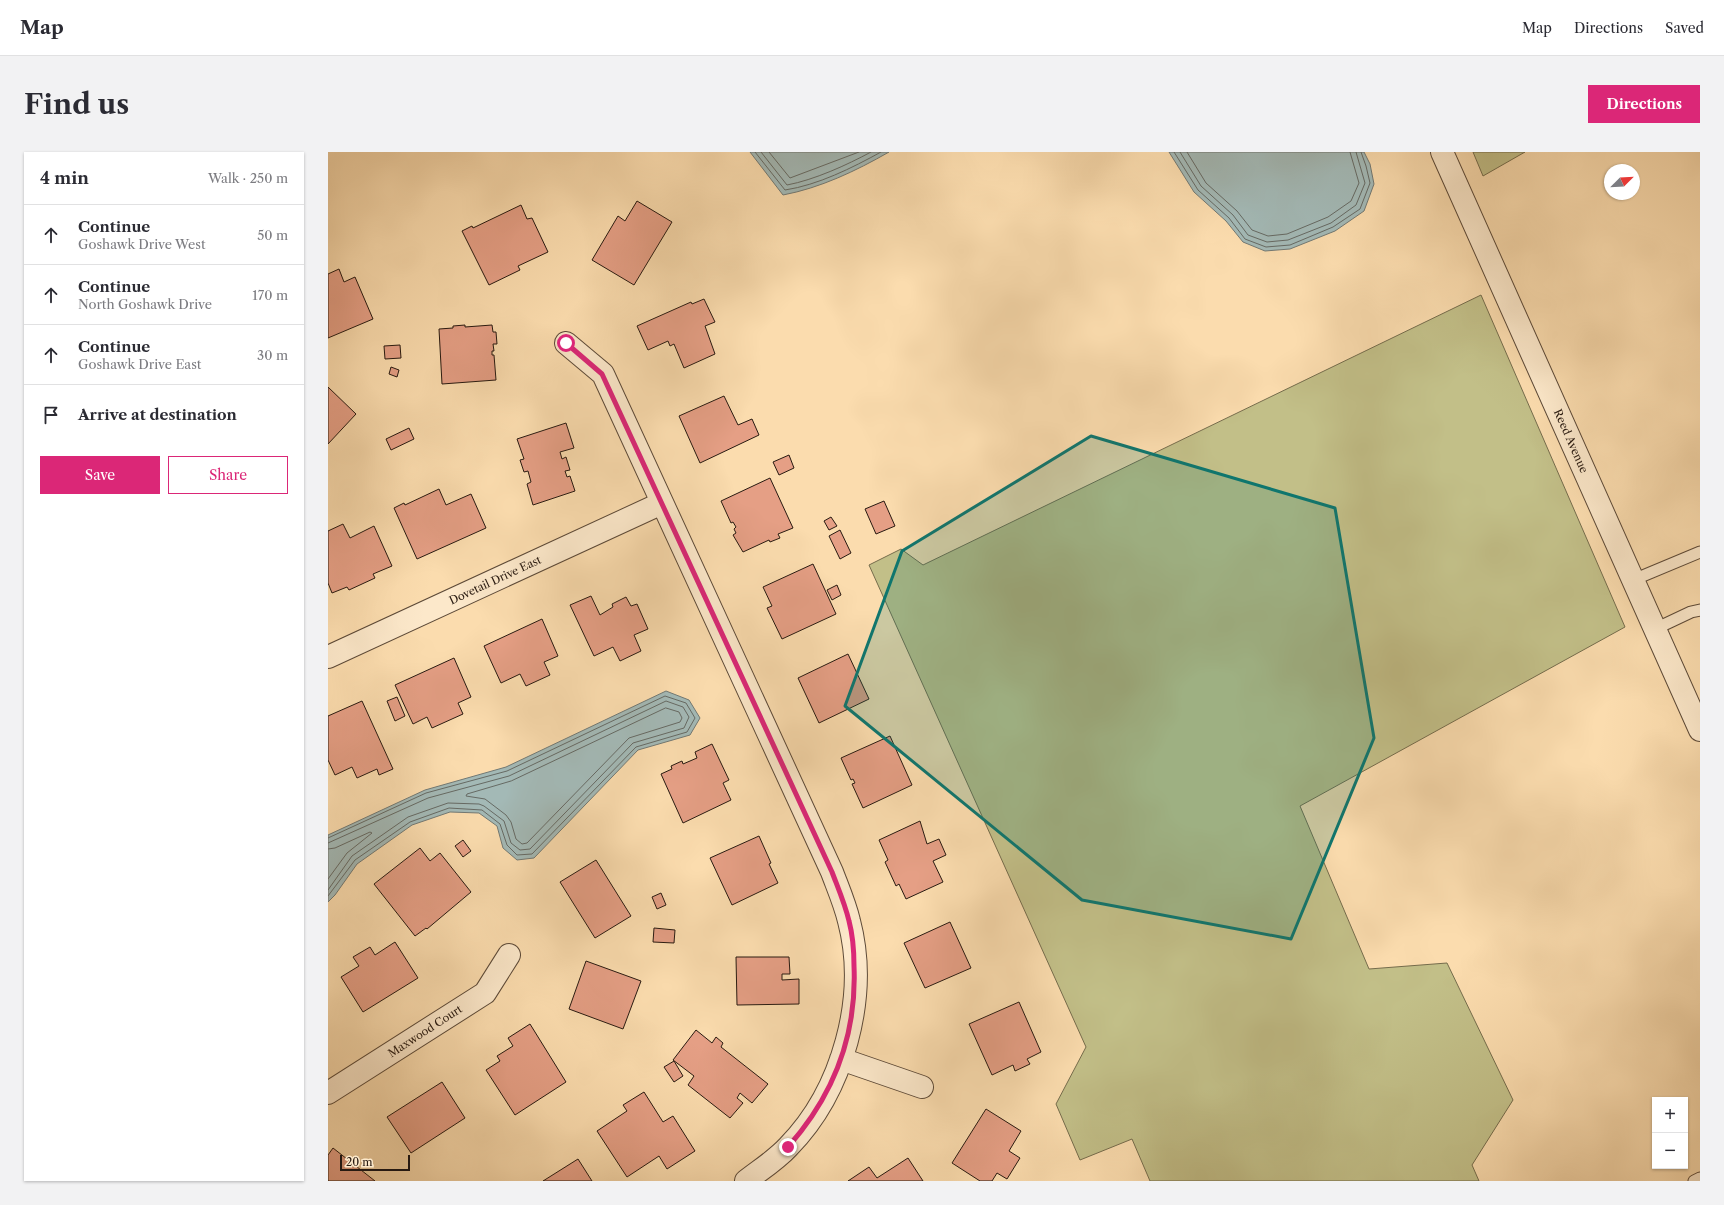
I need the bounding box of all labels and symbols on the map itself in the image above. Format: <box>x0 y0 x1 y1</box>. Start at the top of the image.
north arrow <box>1604 164 1640 200</box>
route start <box>557 334 575 352</box>
street label: Reed Avenue <box>1551 407 1591 475</box>
street label: Dovetail Drive East <box>447 552 543 607</box>
street label: Maxwood Court <box>385 1002 465 1060</box>
route end <box>779 1138 797 1156</box>
scale bar <box>340 1153 410 1172</box>

